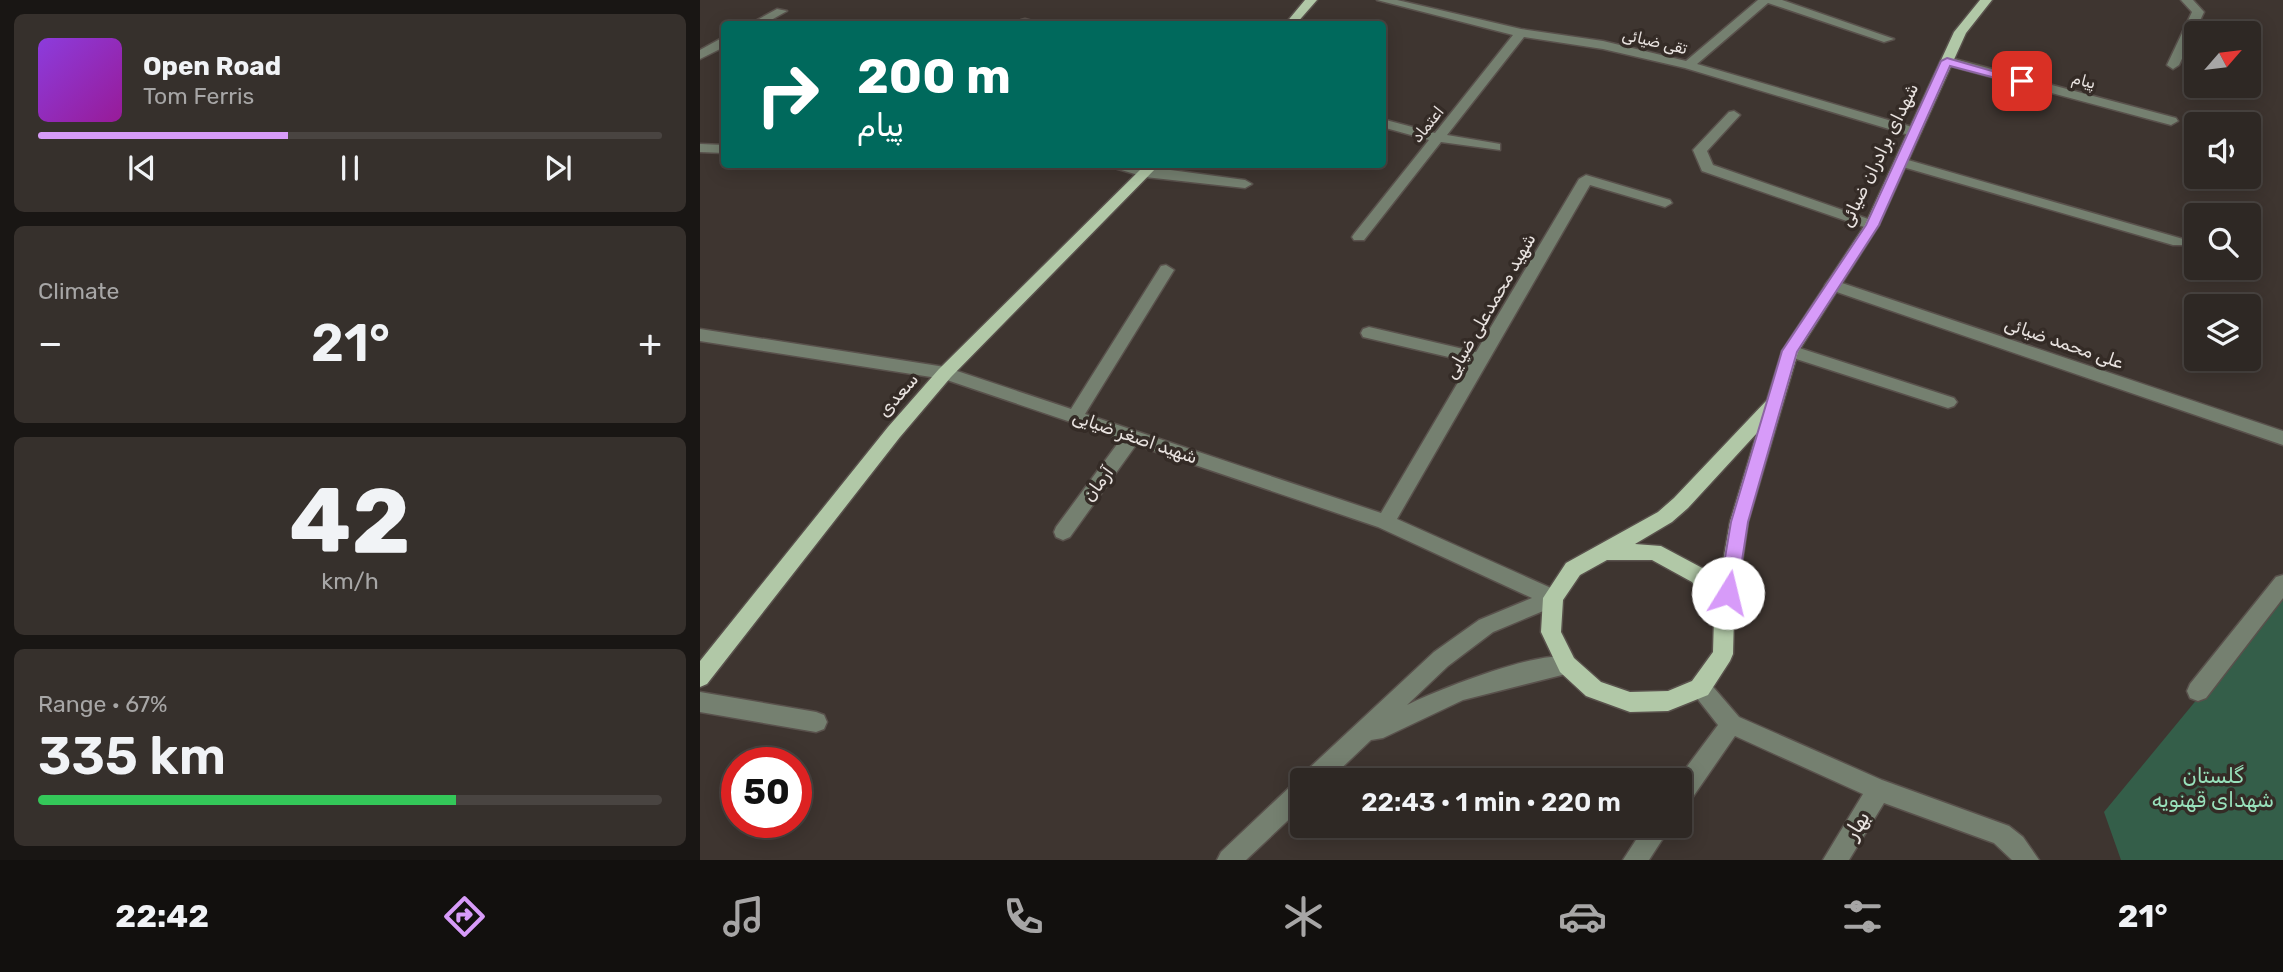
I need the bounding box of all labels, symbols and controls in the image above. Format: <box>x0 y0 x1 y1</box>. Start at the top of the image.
north arrow <box>2184 21 2261 98</box>
map controls <box>2184 21 2261 371</box>
street label: تقی ضیائی <box>1620 25 1689 58</box>
text: 200 m <box>857 47 1011 105</box>
icon: right <box>742 49 833 140</box>
text: Open Road <box>143 51 281 82</box>
pin <box>1992 51 2052 111</box>
icon: arrive <box>2003 62 2041 100</box>
street label: پیام <box>2070 68 2098 94</box>
street label: شهدای برادران ضیائی <box>1835 79 1923 231</box>
text: Tom Ferris <box>143 82 254 110</box>
street label: اعتماد <box>1407 102 1448 146</box>
text: پیام <box>857 106 904 144</box>
button: sound <box>2184 112 2261 189</box>
icon: previous <box>123 149 161 187</box>
icon: pause <box>331 149 369 187</box>
icon: next <box>539 149 577 187</box>
button: search <box>2184 203 2261 280</box>
street label: شهید محمدعلی ضیایی <box>1439 229 1541 383</box>
text: Climate <box>38 277 119 305</box>
button: layers <box>2184 294 2261 371</box>
text: 21° <box>311 312 390 374</box>
street label: علی محمد ضیائی <box>2002 312 2127 374</box>
text: − <box>38 320 63 366</box>
text: + <box>638 320 662 366</box>
street label: سعدی <box>873 369 923 421</box>
street label: شهید اصغر ضیایی <box>1070 405 1200 469</box>
street label: آرمان <box>1078 461 1119 506</box>
text: 42 <box>289 467 411 575</box>
position arrow <box>1691 556 1765 630</box>
text: km/h <box>321 567 379 595</box>
text: Range · 67% <box>38 690 168 718</box>
text: 335 km <box>38 725 226 787</box>
speed limit sign: 50 <box>721 747 812 838</box>
park label: گلستان شهدای قهنویه <box>2152 763 2274 812</box>
text: 22:43 · 1 min · 220 m <box>1361 787 1621 818</box>
street label: بهار <box>1837 806 1875 845</box>
icon: directions <box>440 892 489 941</box>
icon: music <box>719 892 768 941</box>
icon: phone <box>999 892 1048 941</box>
icon: climate <box>1279 892 1328 941</box>
icon: car <box>1558 892 1607 941</box>
icon: filters <box>1838 892 1887 941</box>
text: 22:42 <box>115 897 209 935</box>
text: 21° <box>2118 897 2168 935</box>

